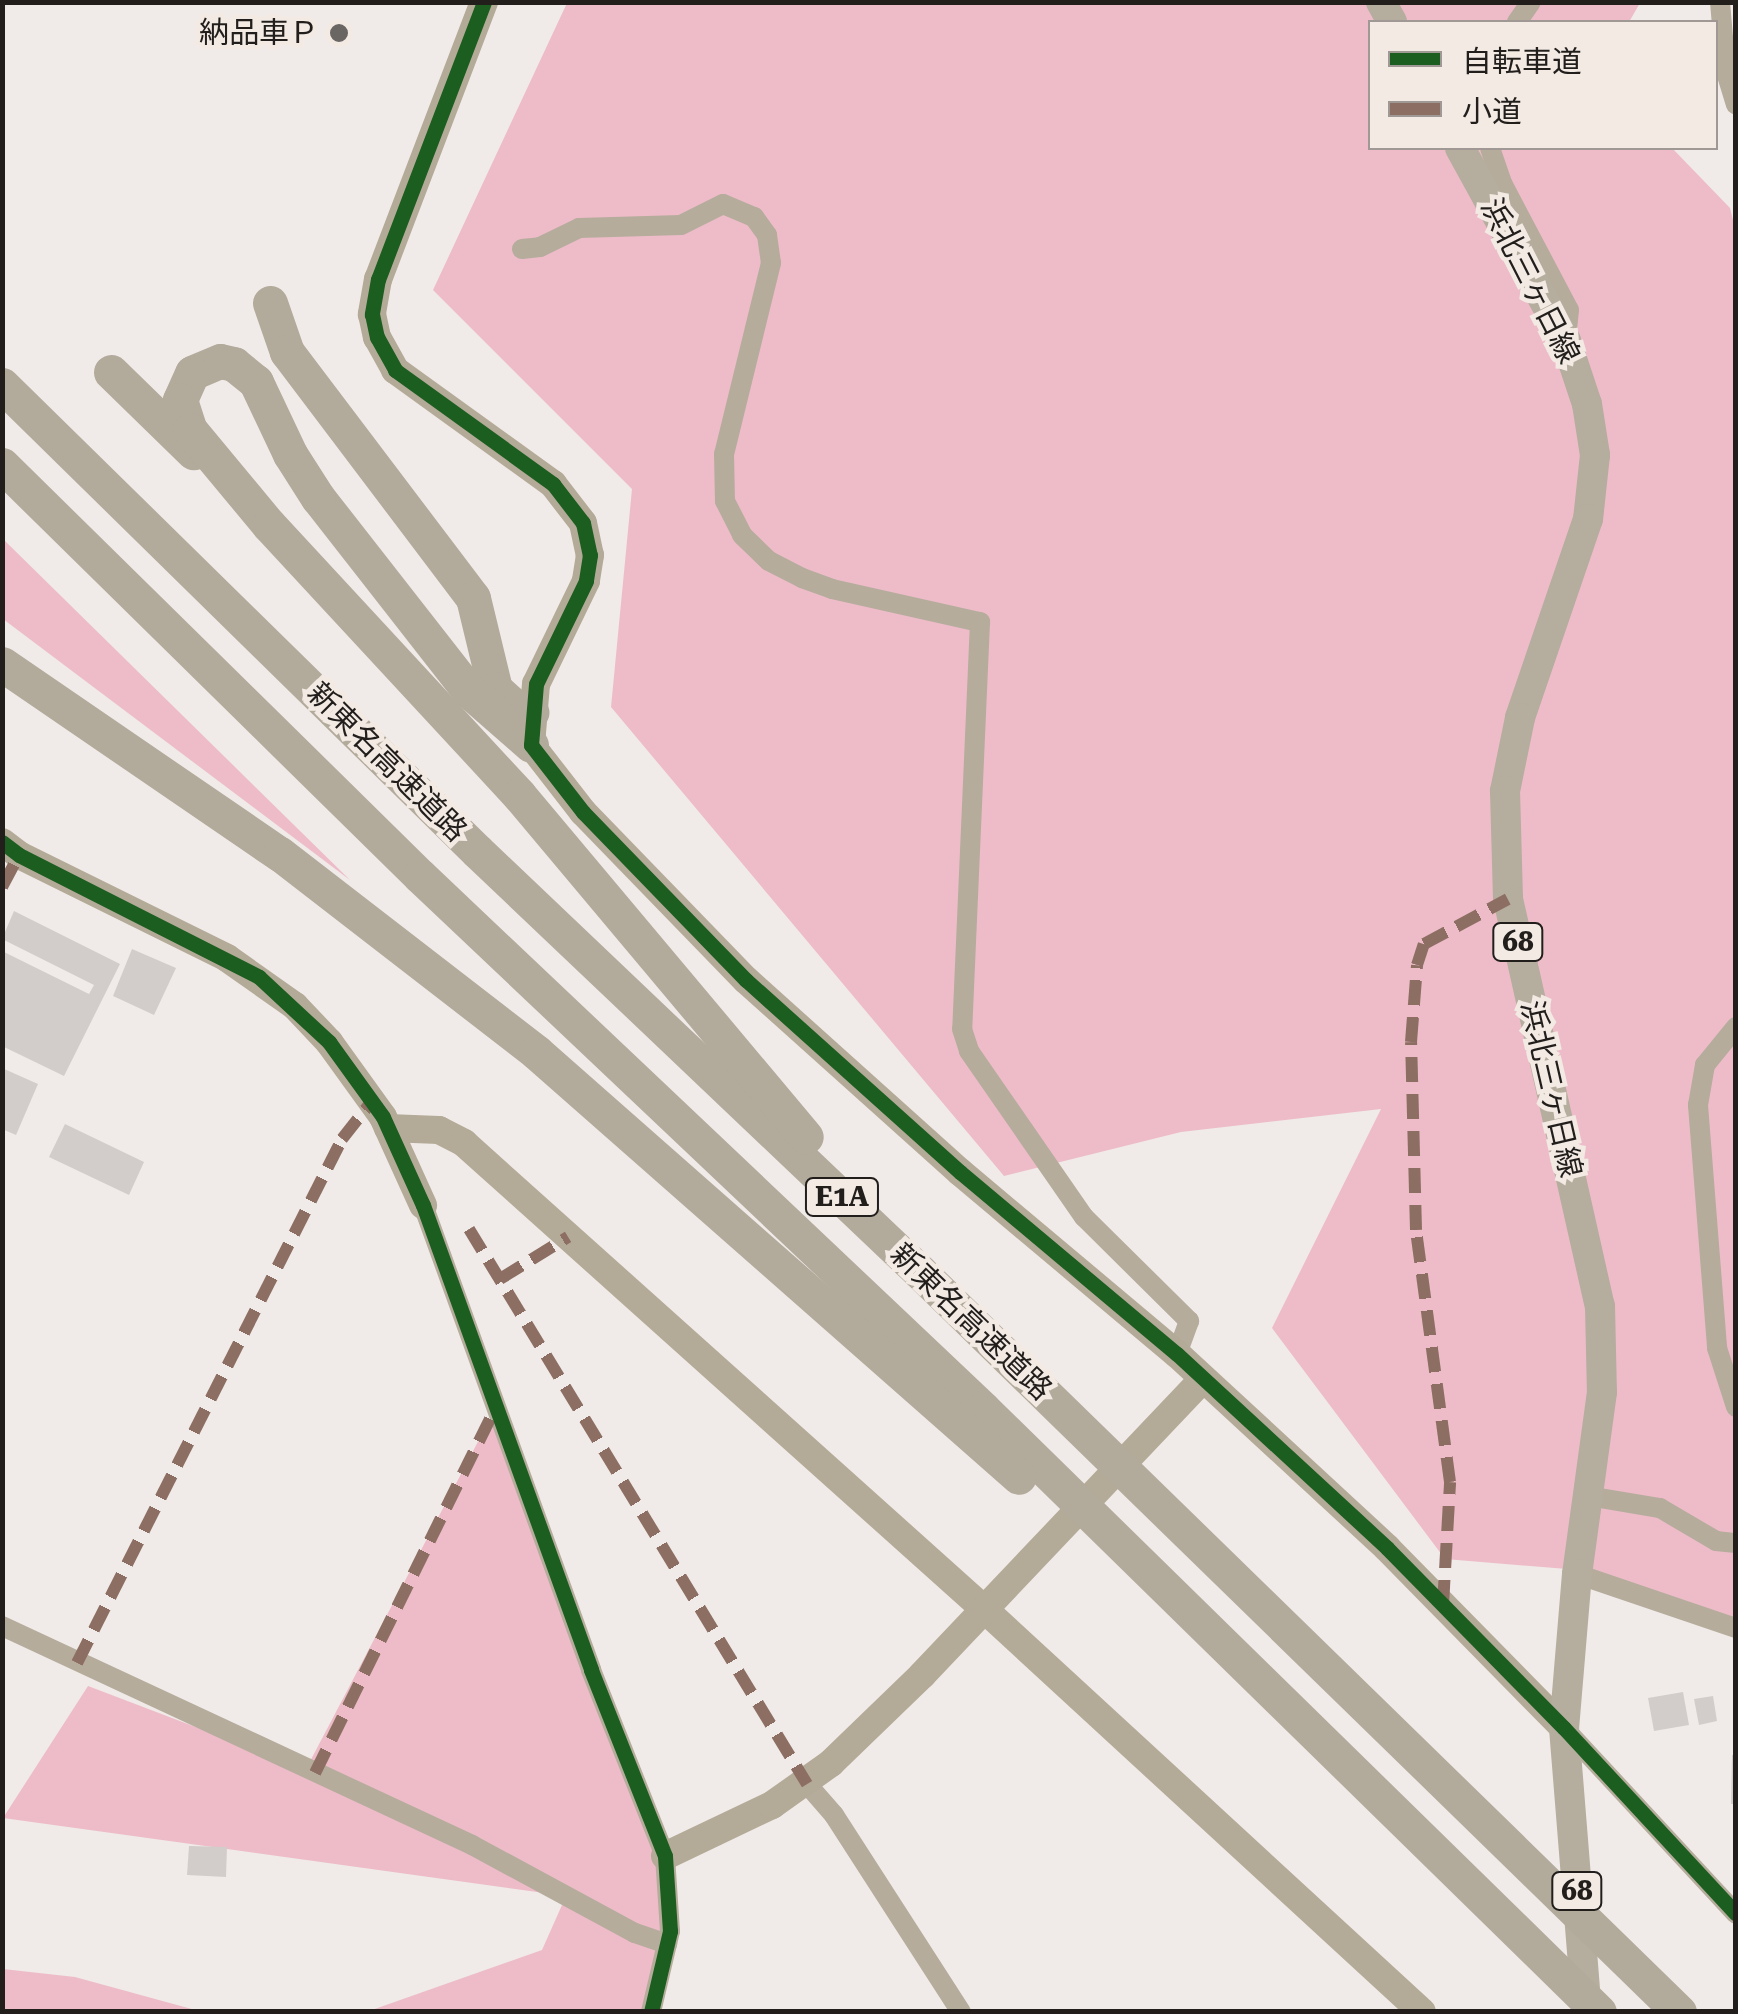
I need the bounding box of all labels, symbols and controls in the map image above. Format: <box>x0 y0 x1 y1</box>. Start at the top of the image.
place label: 納品車Ｐ <box>199 15 319 51</box>
legend <box>1368 20 1718 150</box>
marker: 納品車Ｐ <box>328 22 350 44</box>
text: 自転車道 <box>1462 44 1582 79</box>
text: 小道 <box>1462 94 1522 129</box>
street label: 浜北三ヶ日線 <box>1473 193 1587 369</box>
street label: 新東名高速道路 <box>300 675 474 849</box>
road number: 68 <box>1490 919 1546 965</box>
street label: 浜北三ヶ日線 <box>1513 997 1589 1181</box>
road number: E1A <box>804 1174 880 1220</box>
street label: 新東名高速道路 <box>883 1236 1059 1408</box>
road number: 68 <box>1550 1868 1604 1914</box>

